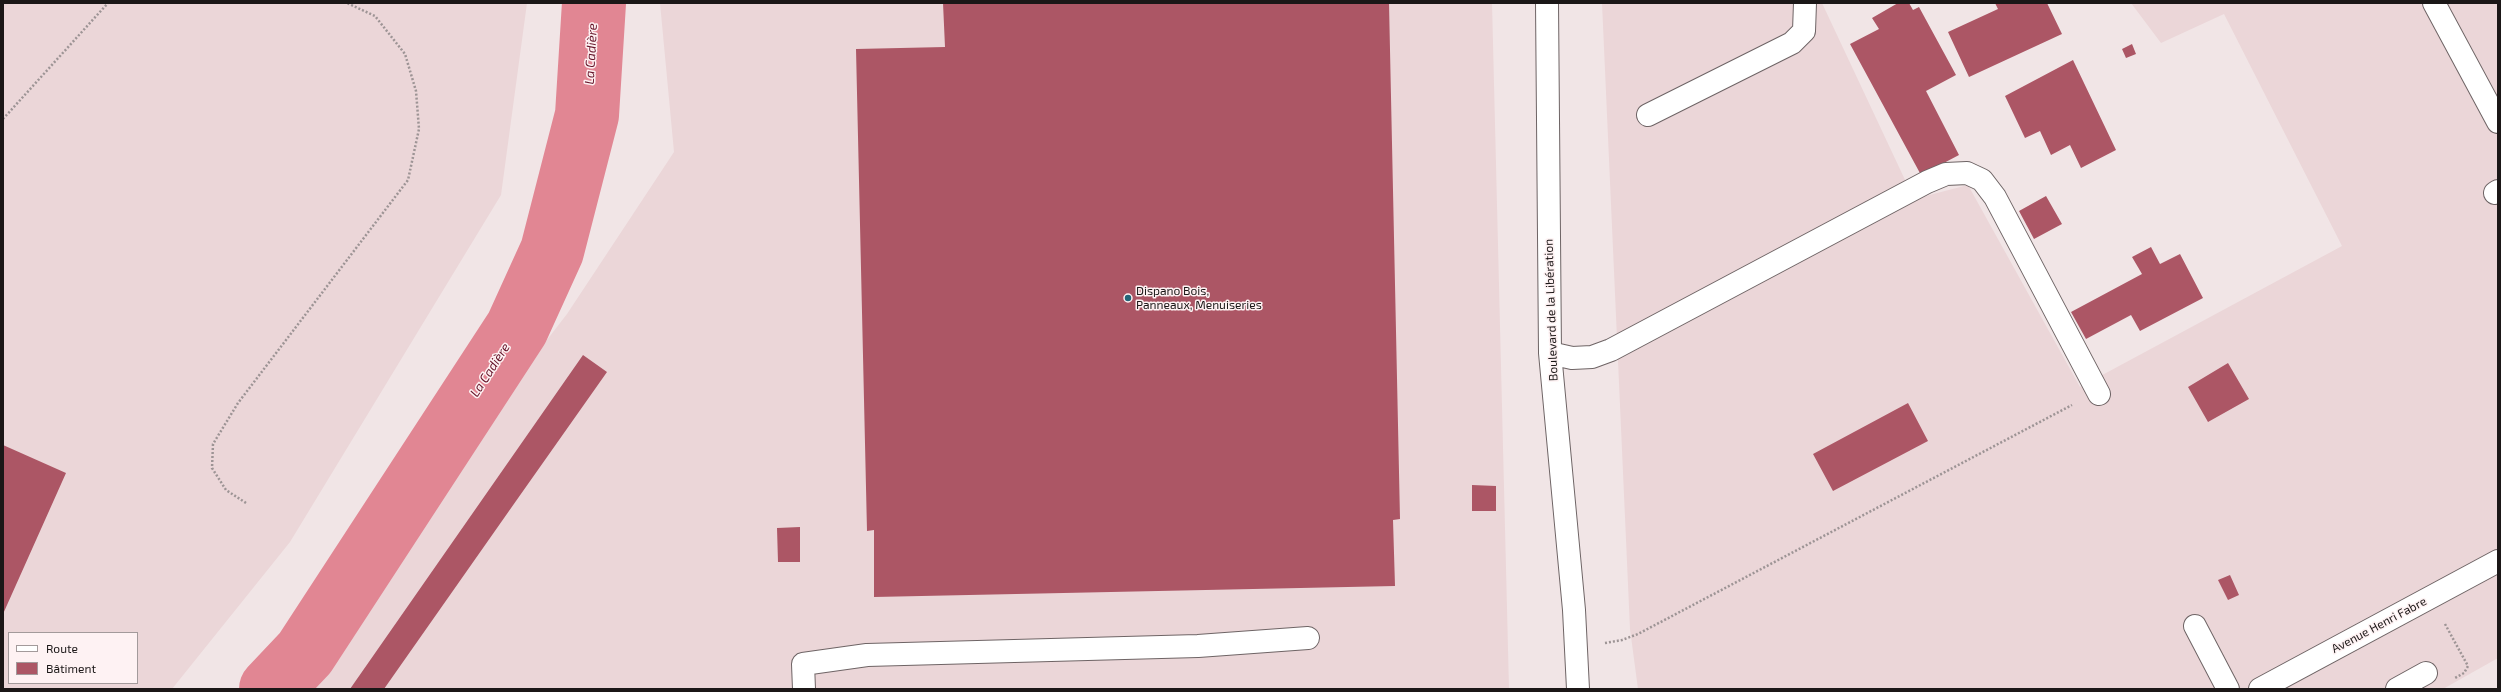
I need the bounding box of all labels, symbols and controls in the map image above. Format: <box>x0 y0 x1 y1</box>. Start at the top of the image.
water label: La Cadière <box>582 23 600 85</box>
street label: Boulevard de la Libération <box>1541 239 1561 381</box>
place label: Dispano Bois, Panneaux, Menuiseries <box>1136 284 1262 312</box>
marker: Dispano Bois, Panneaux, Menuiseries <box>1123 293 1133 303</box>
water label: La Cadière <box>467 340 513 400</box>
street label: Avenue Henri Fabre <box>2329 594 2429 656</box>
legend <box>8 632 138 684</box>
text: Route <box>46 641 78 655</box>
text: Bâtiment <box>46 661 96 675</box>

